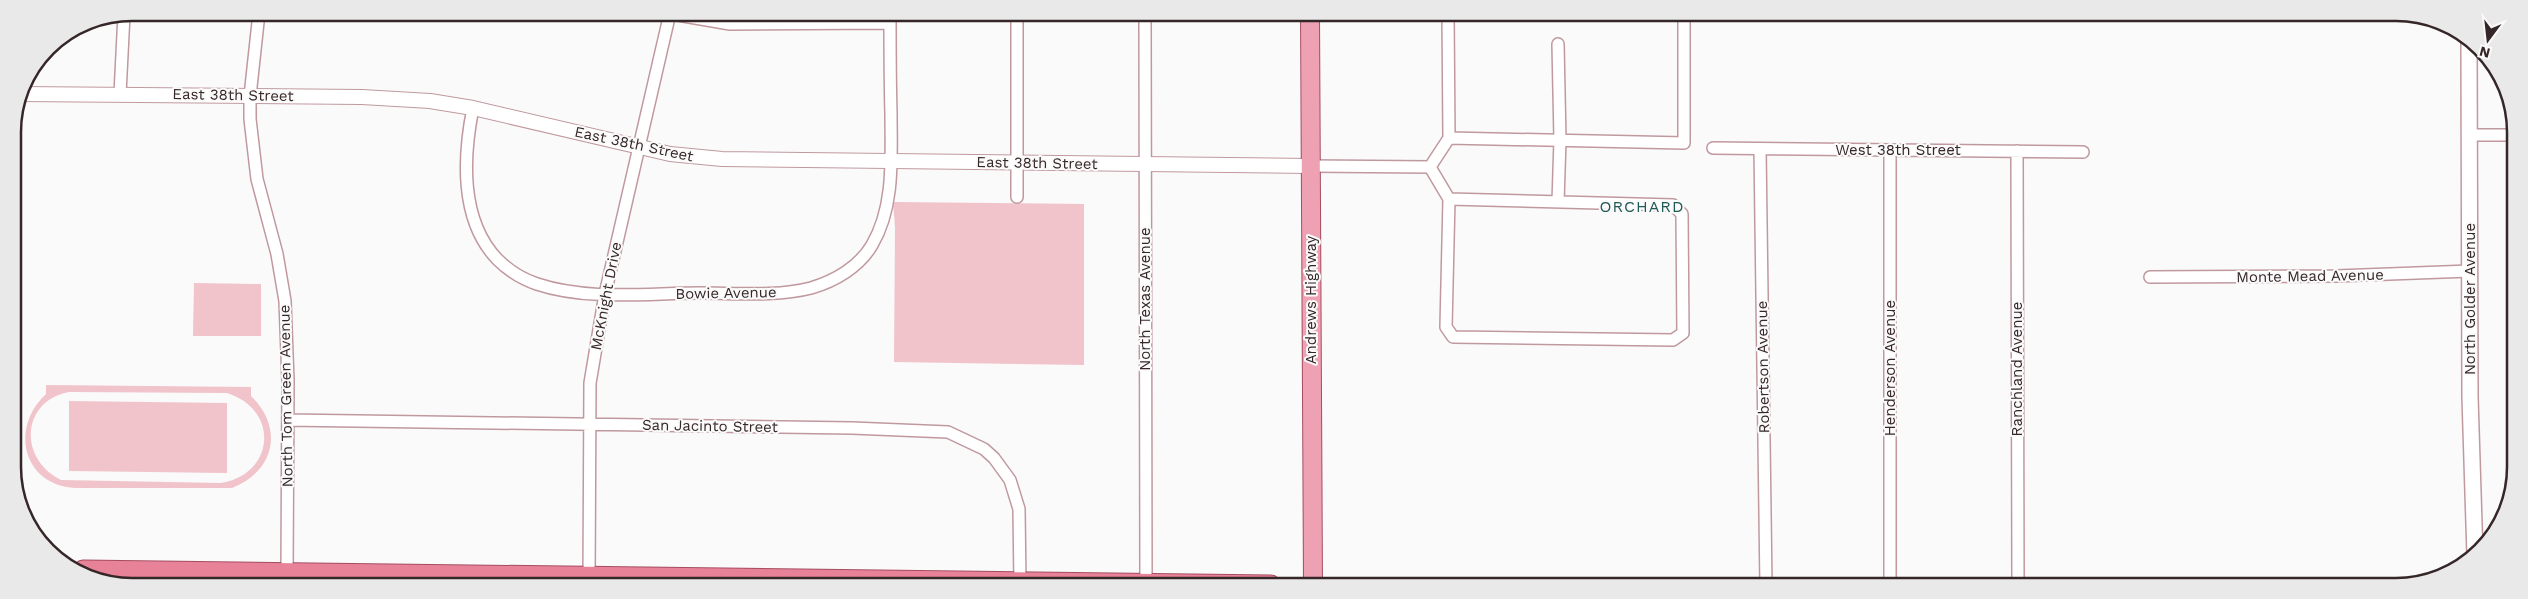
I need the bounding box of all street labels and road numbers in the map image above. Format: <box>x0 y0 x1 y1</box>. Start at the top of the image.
street label: East 38th Street <box>172 85 294 105</box>
street label: East 38th Street <box>573 123 696 166</box>
street label: West 38th Street <box>1835 141 1962 159</box>
street label: East 38th Street <box>976 153 1098 173</box>
street label: North Golder Avenue <box>2461 223 2479 375</box>
street label: North Texas Avenue <box>1136 227 1154 371</box>
street label: Andrews Highway <box>1302 235 1320 364</box>
street label: McKnight Drive <box>587 240 625 352</box>
street label: Monte Mead Avenue <box>2236 266 2384 286</box>
street label: Bowie Avenue <box>675 283 777 303</box>
street label: Henderson Avenue <box>1881 300 1899 436</box>
street label: Robertson Avenue <box>1753 301 1773 433</box>
street label: Ranchland Avenue <box>2008 302 2026 436</box>
street label: North Tom Green Avenue <box>275 305 297 487</box>
street label: San Jacinto Street <box>642 416 779 436</box>

